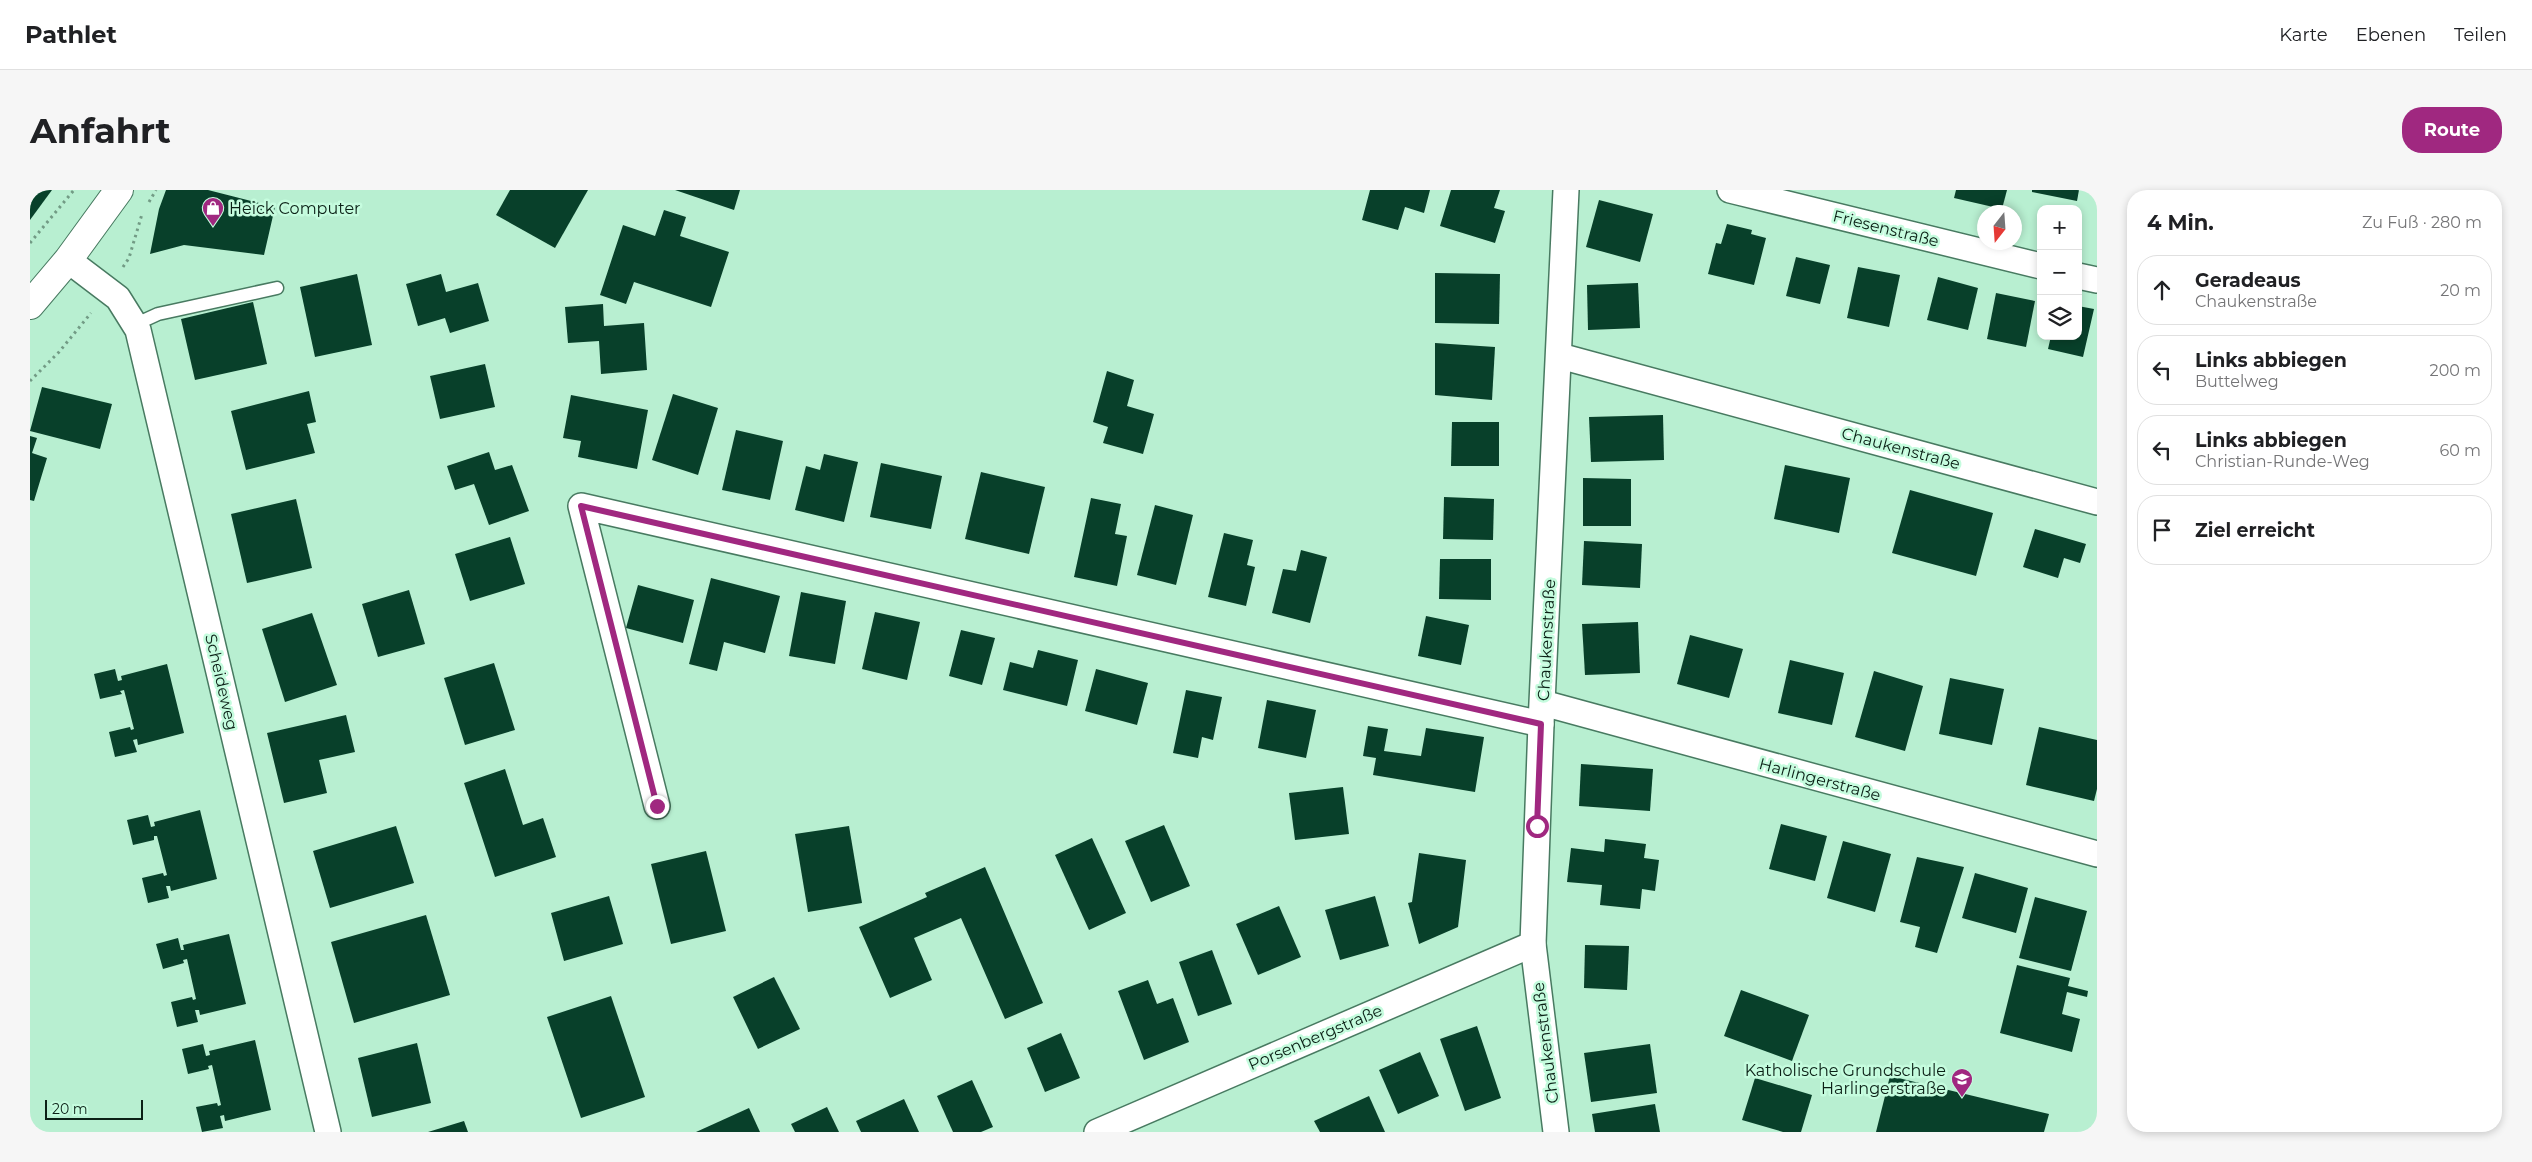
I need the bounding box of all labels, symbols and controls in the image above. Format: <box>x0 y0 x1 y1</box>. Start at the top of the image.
text: Pathlet <box>25 20 117 49</box>
text: Karte <box>2279 24 2328 46</box>
text: Ebenen <box>2356 24 2426 46</box>
text: Teilen <box>2454 24 2507 46</box>
button: Route <box>2402 107 2502 153</box>
text: Anfahrt <box>30 109 171 152</box>
shop icon: Heick Computer <box>201 196 225 227</box>
place label: Heick Computer <box>229 199 360 218</box>
north arrow <box>1977 205 2022 250</box>
map controls <box>2037 205 2082 340</box>
button: + <box>2037 205 2082 250</box>
street label: Friesenstraße <box>1831 206 1941 251</box>
text: 4 Min. <box>2147 210 2214 235</box>
text: Zu Fuß · 280 m <box>2362 213 2482 232</box>
button: − <box>2037 250 2082 295</box>
text: Geradeaus <box>2195 269 2301 292</box>
icon: ahead <box>2148 276 2176 304</box>
text: 20 m <box>2440 281 2481 300</box>
text: Chaukenstraße <box>2195 292 2317 311</box>
button: layers <box>2037 295 2082 340</box>
text: Links abbiegen <box>2195 349 2347 372</box>
icon: left <box>2148 356 2176 384</box>
text: 200 m <box>2430 361 2481 380</box>
text: Buttelweg <box>2195 372 2279 391</box>
street label: Chaukenstraße <box>1840 424 1962 473</box>
text: Links abbiegen <box>2195 429 2347 452</box>
icon: left <box>2148 436 2176 464</box>
text: 60 m <box>2439 441 2481 460</box>
text: Christian-Runde-Weg <box>2195 452 2370 471</box>
icon: arrive <box>2148 516 2176 544</box>
text: Ziel erreicht <box>2195 519 2315 542</box>
street label: Chaukenstraße <box>1534 579 1559 701</box>
street label: Scheideweg <box>201 632 242 732</box>
street label: Harlingerstraße <box>1757 754 1883 805</box>
route end <box>646 795 669 818</box>
route start <box>1526 815 1549 838</box>
street label: Chaukenstraße <box>1529 981 1562 1105</box>
street label: Porsenbergstraße <box>1245 1001 1385 1074</box>
place label: Katholische Grundschule Harlingerstraße <box>1745 1061 1946 1098</box>
school or university icon: Katholische Grundschule Harlingerstraße <box>1950 1067 1974 1098</box>
scale bar <box>45 1097 142 1120</box>
text: 20 m <box>52 1100 88 1118</box>

